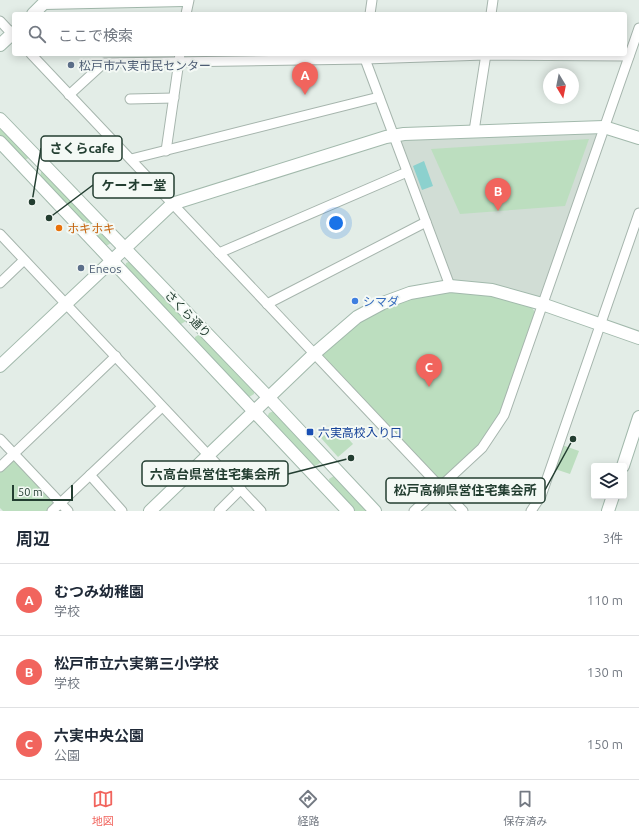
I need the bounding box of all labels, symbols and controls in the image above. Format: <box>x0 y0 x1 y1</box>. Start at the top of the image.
search box <box>12 12 627 56</box>
icon: search <box>26 23 48 45</box>
text: ここで検索 <box>58 27 133 44</box>
place label: 松戸市六実市民センター <box>79 59 211 72</box>
marker: 松戸市六実市民センター <box>66 60 76 70</box>
pin: A <box>292 62 318 95</box>
north arrow <box>543 68 579 104</box>
callout: さくらcafe <box>41 136 122 161</box>
text: さくらcafe <box>50 141 114 155</box>
callout: ケーオー堂 <box>93 173 174 198</box>
text: ケーオー堂 <box>101 178 167 192</box>
pin: B <box>485 178 511 211</box>
your location <box>326 213 346 233</box>
place label: ホキホキ <box>67 222 115 235</box>
marker: ホキホキ <box>54 223 64 233</box>
place label: Eneos <box>89 262 121 275</box>
marker: Eneos <box>76 263 86 273</box>
street label: さくら通り <box>162 288 214 340</box>
place label: シマダ <box>363 295 399 308</box>
marker: シマダ <box>350 296 360 306</box>
pin: C <box>416 354 442 387</box>
place label: 六実高校入り口 <box>318 426 402 439</box>
marker: 六実高校入り口 <box>305 427 315 437</box>
callout: 六高台県営住宅集会所 <box>142 461 288 486</box>
map controls <box>591 463 627 499</box>
button: layers <box>591 463 627 499</box>
text: 六高台県営住宅集会所 <box>150 467 280 481</box>
callout: 松戸高柳県営住宅集会所 <box>386 478 545 503</box>
scale bar <box>12 483 73 502</box>
text: 松戸高柳県営住宅集会所 <box>393 483 537 497</box>
text: 50 m <box>18 486 42 498</box>
text: 周辺 <box>16 529 50 548</box>
text: 3件 <box>603 531 623 545</box>
text: むつみ幼稚園 <box>54 583 144 600</box>
text: A <box>24 593 34 607</box>
text: 110 m <box>587 593 623 607</box>
text: 学校 <box>54 604 80 618</box>
text: 松戸市立六実第三小学校 <box>54 655 219 672</box>
text: B <box>25 665 33 679</box>
text: 130 m <box>587 665 623 679</box>
text: 学校 <box>54 676 80 690</box>
text: 六実中央公園 <box>54 727 144 744</box>
text: C <box>25 737 33 751</box>
text: 150 m <box>587 737 623 751</box>
text: 公園 <box>54 748 80 762</box>
tab: 地図 <box>92 788 114 828</box>
tab: 経路 <box>297 788 319 828</box>
tab: 保存済み <box>503 788 547 828</box>

